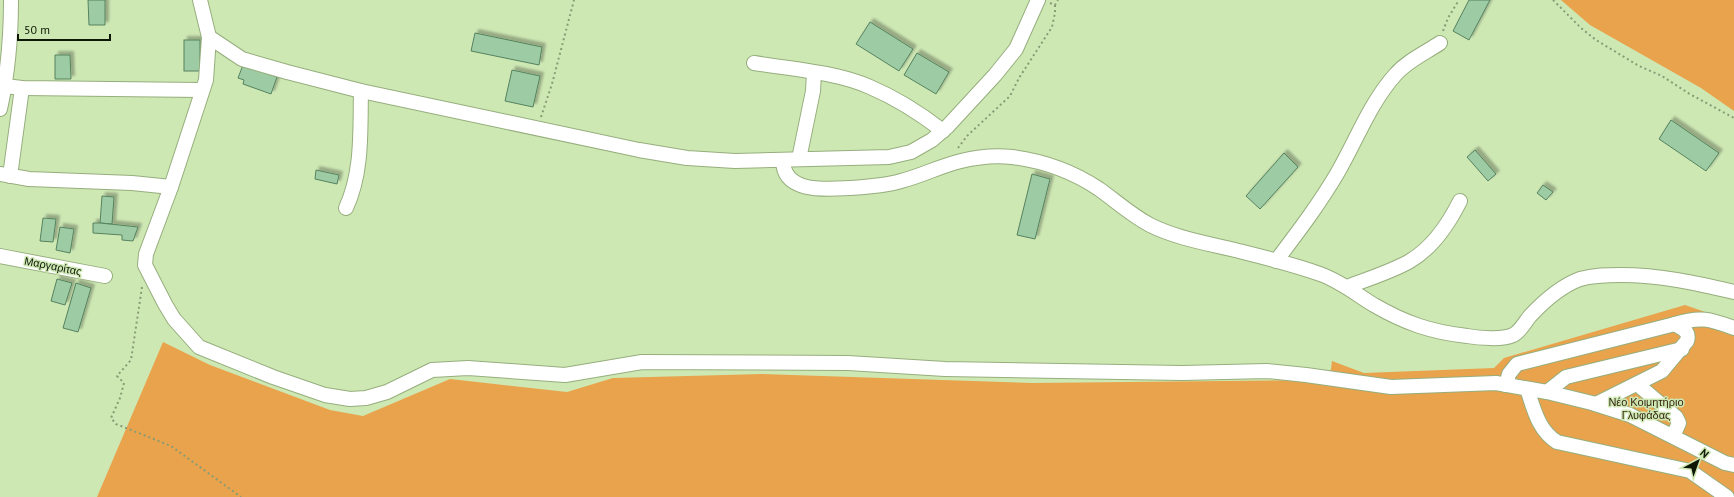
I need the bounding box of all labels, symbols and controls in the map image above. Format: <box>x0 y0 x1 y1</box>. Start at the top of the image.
scale bar <box>18 16 110 42</box>
text: 50 m <box>24 22 50 37</box>
street label: Μαργαρίτας <box>23 254 83 278</box>
park label: Νέο Κοιμητήριο Γλυφάδας <box>1608 395 1684 422</box>
north arrow <box>1678 441 1718 481</box>
text: N <box>1697 446 1712 461</box>

